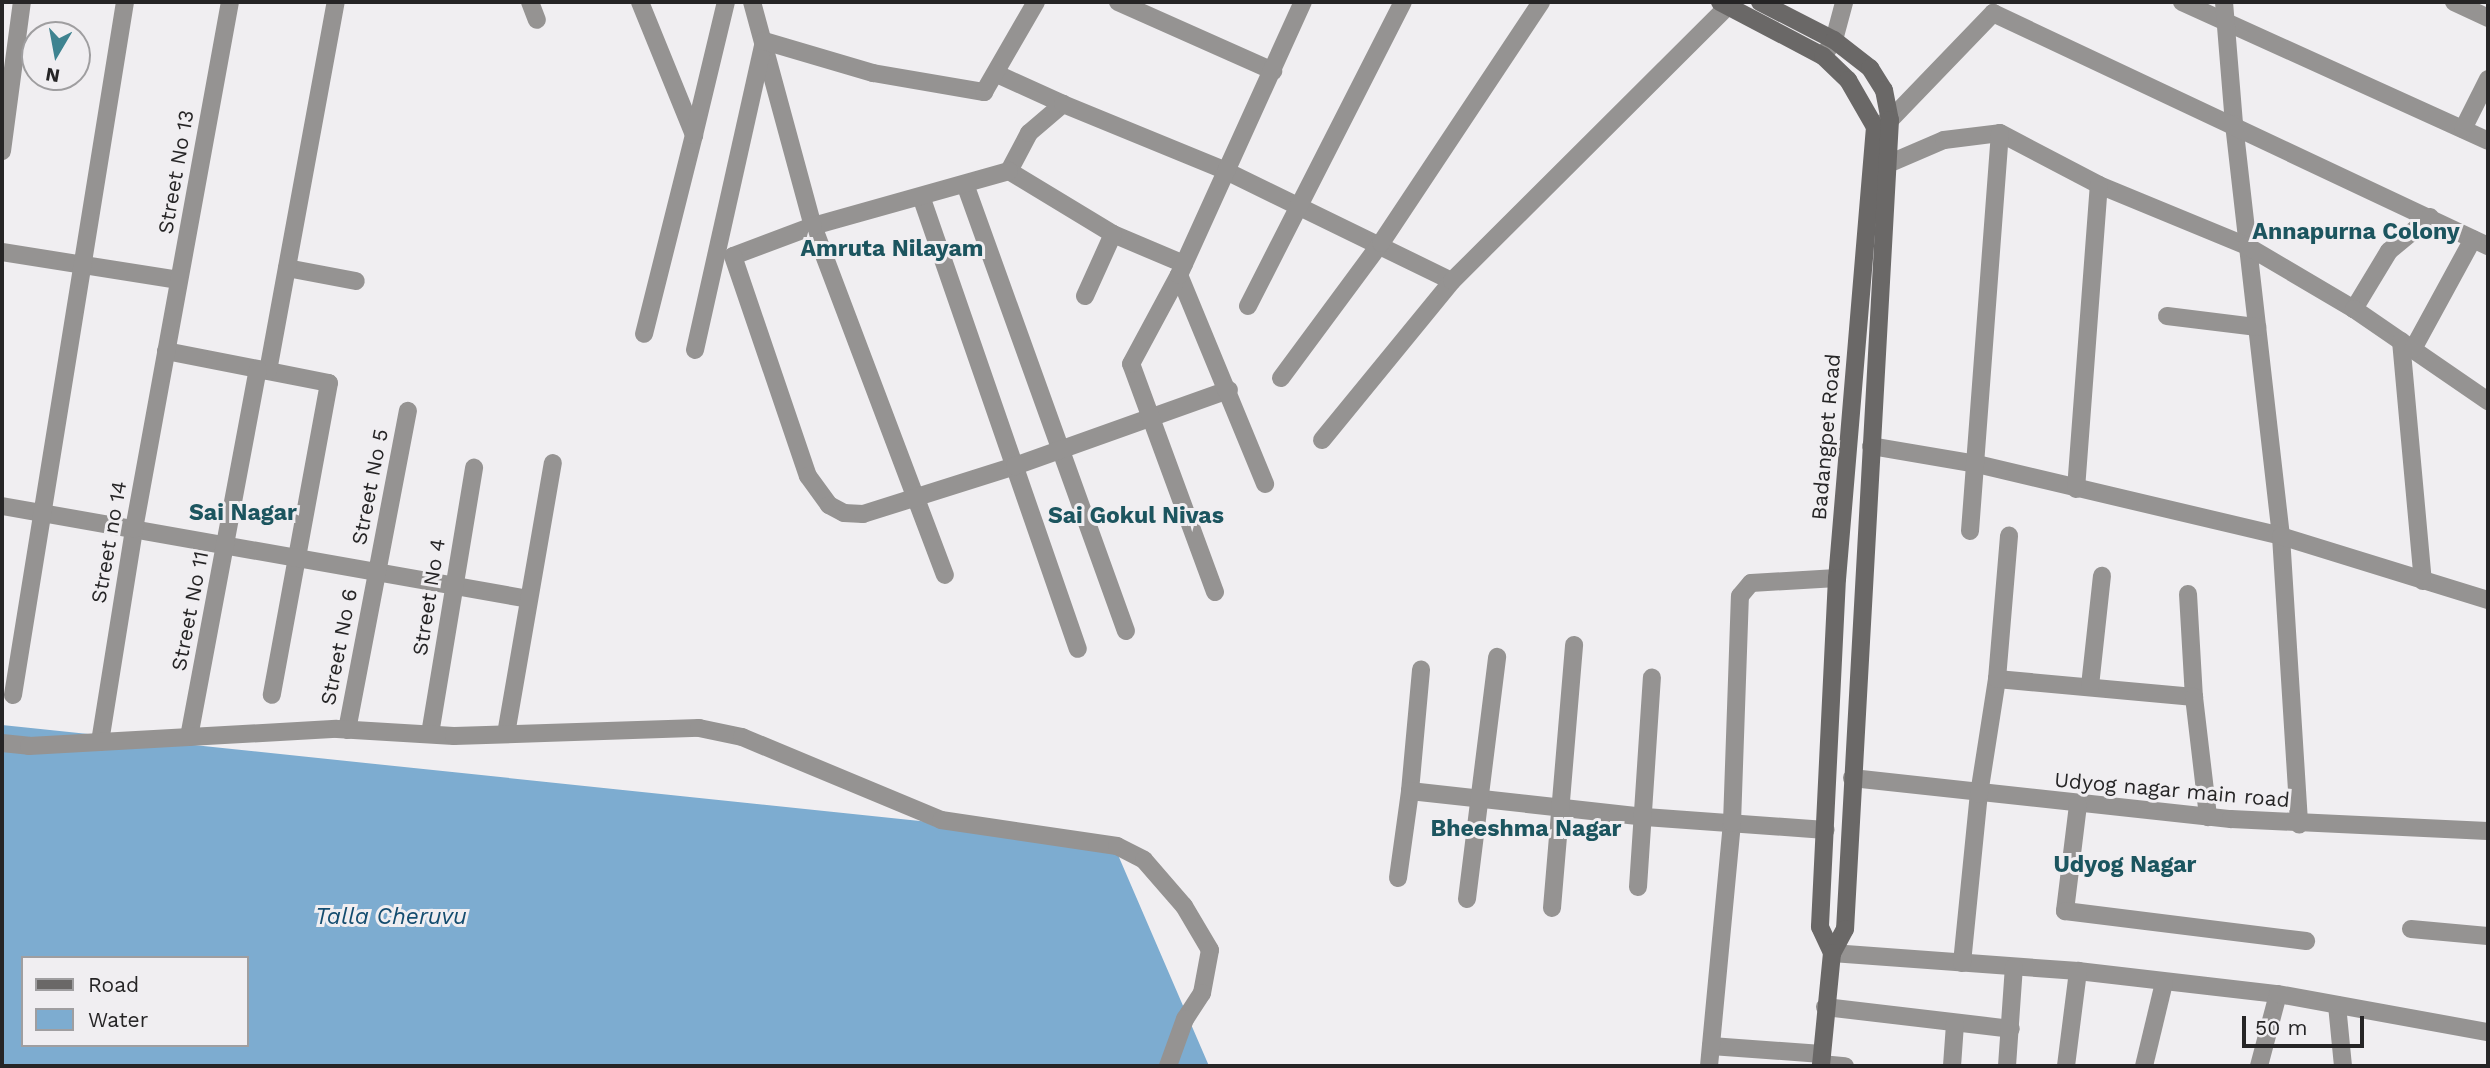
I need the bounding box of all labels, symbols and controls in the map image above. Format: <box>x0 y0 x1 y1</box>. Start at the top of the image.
north arrow <box>21 21 91 91</box>
text: N <box>44 63 62 88</box>
street label: Street No 13 <box>153 108 199 236</box>
district label: Annapurna Colony <box>2252 218 2460 246</box>
district label: Amruta Nilayam <box>800 235 984 263</box>
street label: Badangpet Road <box>1806 353 1846 521</box>
street label: Street No 5 <box>346 427 394 547</box>
street label: Street no 14 <box>86 479 132 605</box>
district label: Sai Nagar <box>189 499 297 527</box>
district label: Sai Gokul Nivas <box>1048 502 1224 530</box>
street label: Street No 4 <box>407 537 451 657</box>
street label: Street No 11 <box>166 549 214 673</box>
street label: Street No 6 <box>315 587 363 707</box>
street label: Udyog nagar main road <box>2053 767 2291 813</box>
district label: Bheeshma Nagar <box>1430 815 1622 843</box>
district label: Udyog Nagar <box>2053 851 2197 879</box>
water label: Talla Cheruvu <box>315 903 467 931</box>
legend <box>21 956 248 1047</box>
text: Road <box>88 972 139 997</box>
scale bar <box>2245 1002 2368 1046</box>
text: Water <box>88 1007 148 1032</box>
text: 50 m <box>2255 1015 2307 1040</box>

